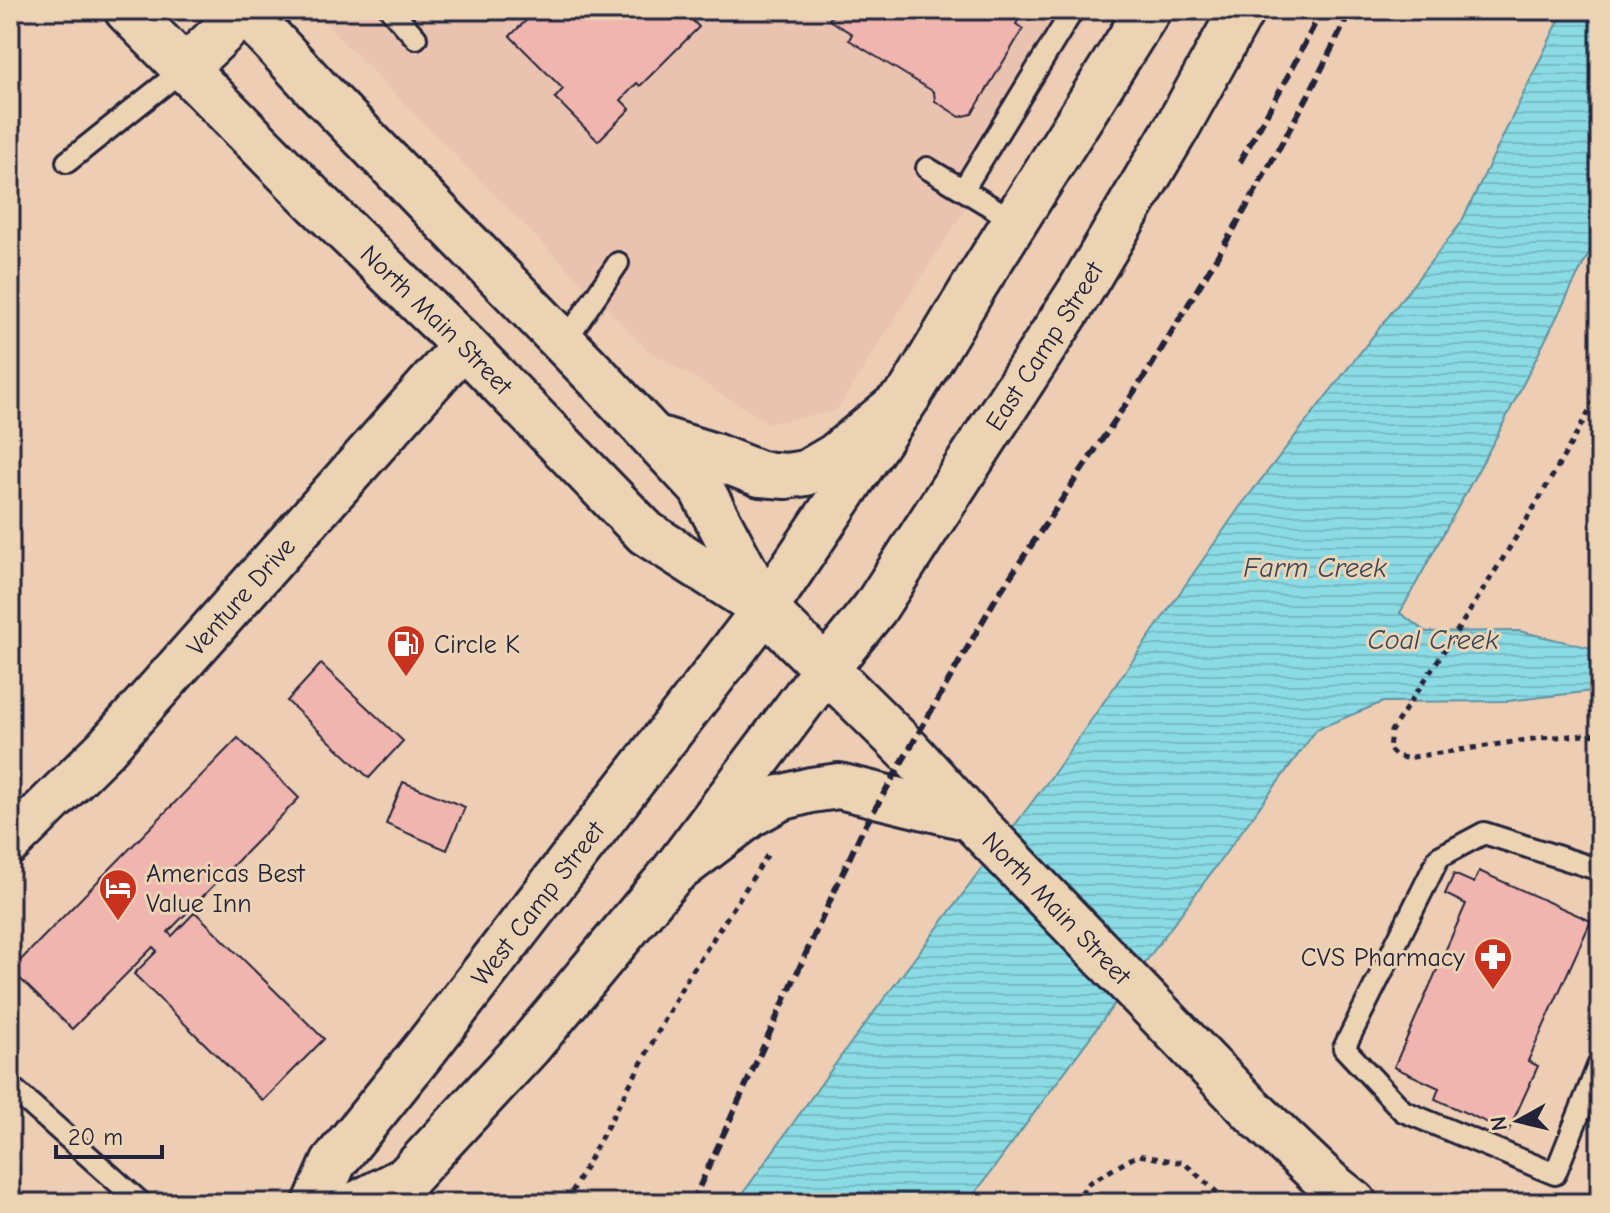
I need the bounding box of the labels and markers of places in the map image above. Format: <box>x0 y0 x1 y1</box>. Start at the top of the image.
fuel station icon: Circle K <box>385 623 427 678</box>
place label: Circle K <box>434 630 520 660</box>
place label: Americas Best Value Inn <box>146 859 306 919</box>
hotel icon: Americas Best Value Inn <box>97 867 139 922</box>
pharmacy icon: CVS Pharmacy <box>1472 936 1514 991</box>
place label: CVS Pharmacy <box>1301 943 1465 973</box>

